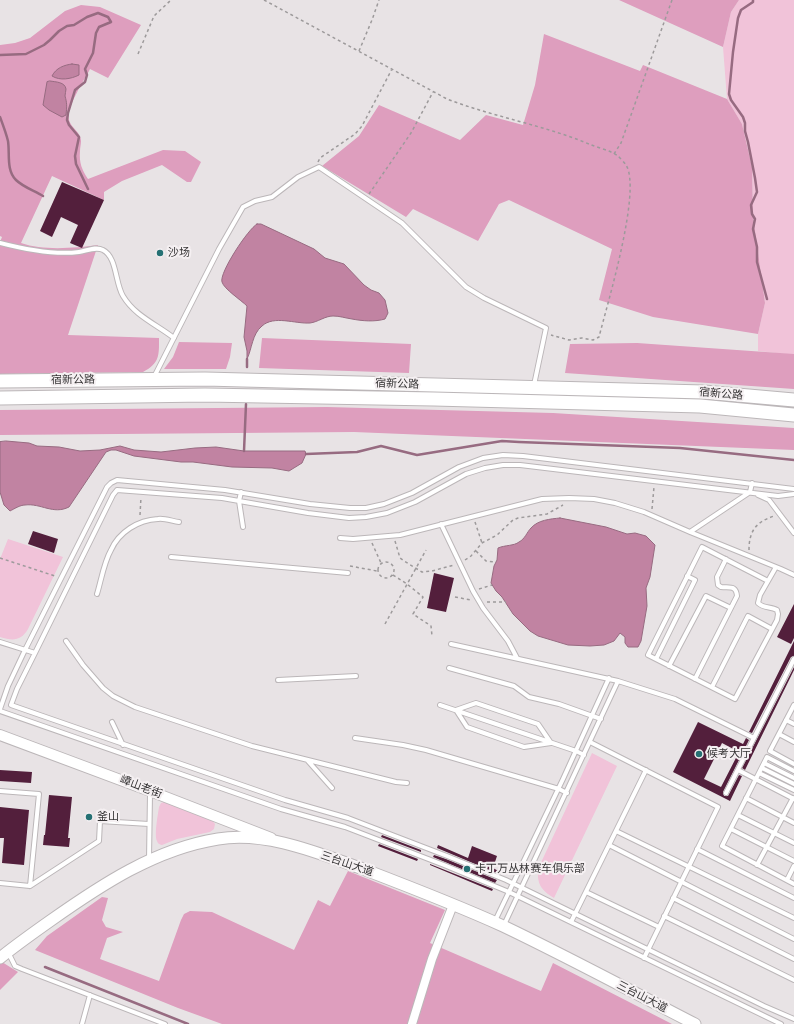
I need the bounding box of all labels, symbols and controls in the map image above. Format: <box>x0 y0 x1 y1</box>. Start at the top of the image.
place label: 沙场 <box>168 246 190 260</box>
marker: 沙场 <box>155 248 165 258</box>
street label: 宿新公路 <box>51 373 95 387</box>
street label: 宿新公路 <box>375 377 419 391</box>
street label: 宿新公路 <box>699 386 743 402</box>
place label: 候考大厅 <box>707 747 751 761</box>
marker: 候考大厅 <box>694 749 704 759</box>
street label: 嶂山老街 <box>118 773 164 801</box>
place label: 釜山 <box>97 810 119 824</box>
marker: 釜山 <box>84 812 94 822</box>
street label: 三台山大道 <box>319 849 375 879</box>
place label: 卡丁万丛林赛车俱乐部 <box>475 862 585 876</box>
marker: 卡丁万丛林赛车俱乐部 <box>462 864 472 874</box>
street label: 三台山大道 <box>615 979 669 1015</box>

